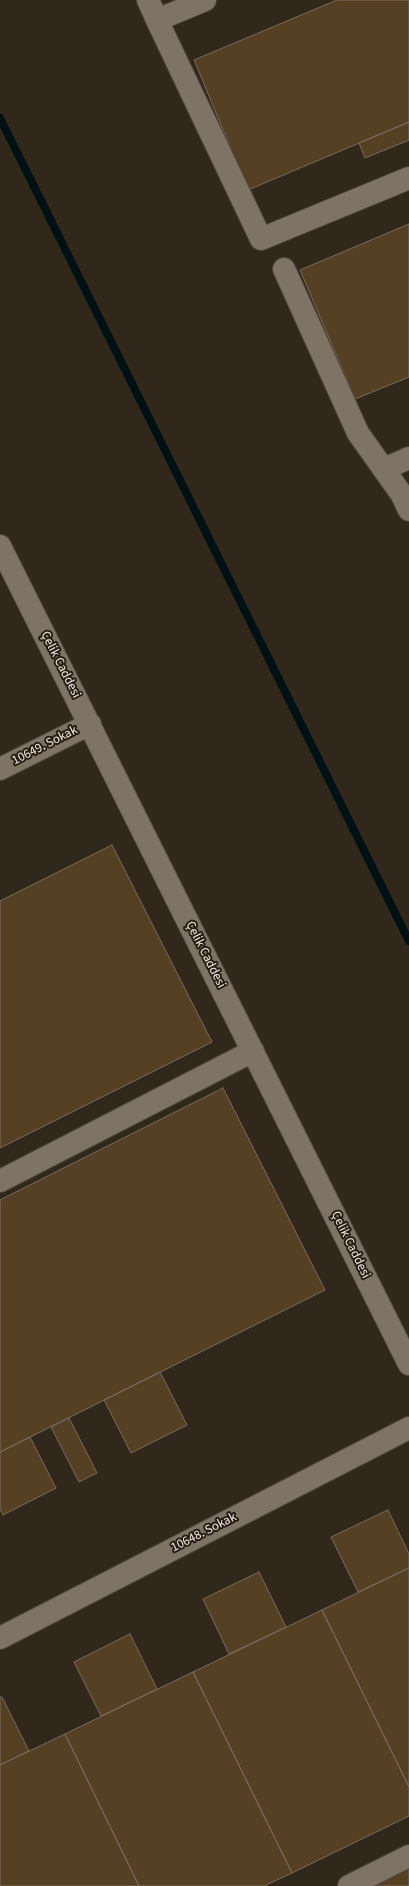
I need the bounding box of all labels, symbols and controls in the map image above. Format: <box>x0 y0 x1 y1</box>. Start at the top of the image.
street label: Çelik Caddesi <box>36 629 84 701</box>
street label: 10649. Sokak <box>10 723 80 769</box>
street label: Çelik Caddesi <box>181 919 229 991</box>
street label: Çelik Caddesi <box>327 1209 373 1281</box>
street label: 10648. Sokak <box>169 1510 239 1556</box>

